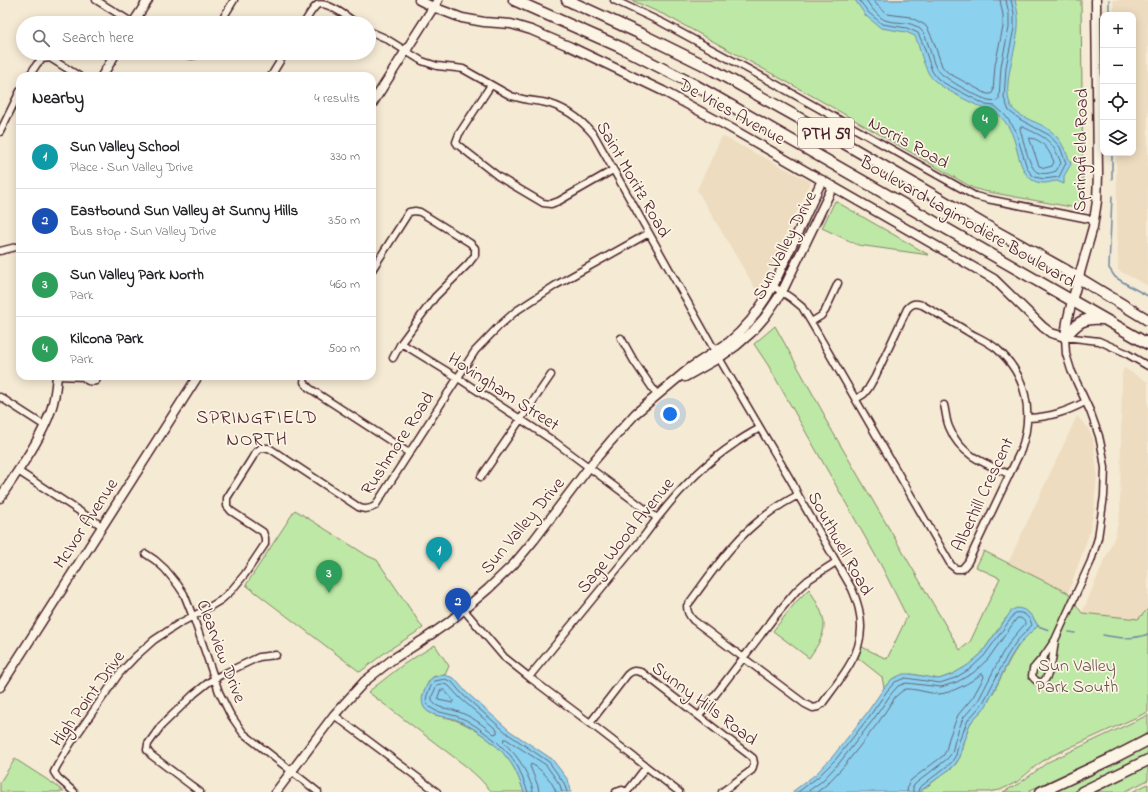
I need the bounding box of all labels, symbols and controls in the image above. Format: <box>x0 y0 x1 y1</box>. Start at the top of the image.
map controls <box>1100 12 1136 156</box>
button: + <box>1100 12 1136 48</box>
search box <box>16 16 376 60</box>
icon: search <box>30 27 52 49</box>
text: Search here <box>62 27 134 49</box>
button: − <box>1100 48 1136 84</box>
street label: De Vries Avenue <box>672 72 790 153</box>
button: locate <box>1100 84 1136 120</box>
text: Nearby <box>32 86 84 111</box>
street label: Springfield Road <box>1068 88 1097 212</box>
text: 4 results <box>314 89 360 108</box>
pin: 4 <box>972 106 998 139</box>
street label: Norris Road <box>863 111 953 177</box>
street label: Saint Moritz Road <box>588 117 676 243</box>
road number: PTH 59 <box>798 118 854 148</box>
button: layers <box>1100 120 1136 156</box>
text: Sun Valley School <box>70 136 179 158</box>
text: 1 <box>43 147 47 166</box>
text: 330 m <box>330 147 360 166</box>
street label: Boulevard Lagimodière Boulevard <box>853 150 1080 296</box>
text: Place · Sun Valley Drive <box>70 158 193 177</box>
street label: Sun Valley Drive <box>747 186 825 305</box>
text: Eastbound Sun Valley at Sunny Hills <box>70 200 298 222</box>
text: 2 <box>42 211 48 230</box>
text: 350 m <box>328 211 360 230</box>
text: Bus stop · Sun Valley Drive <box>70 222 216 241</box>
text: Sun Valley Park North <box>70 264 204 286</box>
text: 3 <box>42 275 48 294</box>
text: 460 m <box>330 275 360 294</box>
text: Park <box>70 286 94 305</box>
text: Kilcona Park <box>70 328 143 350</box>
text: 4 <box>42 339 48 358</box>
text: 500 m <box>328 339 360 358</box>
street label: Hovingham Street <box>441 347 564 439</box>
text: Park <box>70 350 94 369</box>
street label: Rushmore Road <box>355 387 442 501</box>
your location <box>660 404 680 424</box>
district label: SPRINGFIELD NORTH <box>196 405 318 454</box>
street label: Alberhill Crescent <box>946 433 1022 556</box>
street label: Sun Valley Drive <box>475 471 573 580</box>
street label: Sage Wood Avenue <box>571 472 683 601</box>
street label: McIvor Avenue <box>48 473 126 575</box>
street label: Southwell Road <box>800 487 879 601</box>
pin: 1 <box>426 537 452 570</box>
pin: 3 <box>316 560 342 593</box>
pin: 2 <box>445 588 471 621</box>
street label: Clearview Drive <box>189 596 252 708</box>
street label: High Point Drive <box>45 645 134 753</box>
park label: Sun Valley Park South <box>1036 654 1118 701</box>
street label: Sunny Hills Road <box>645 656 762 753</box>

